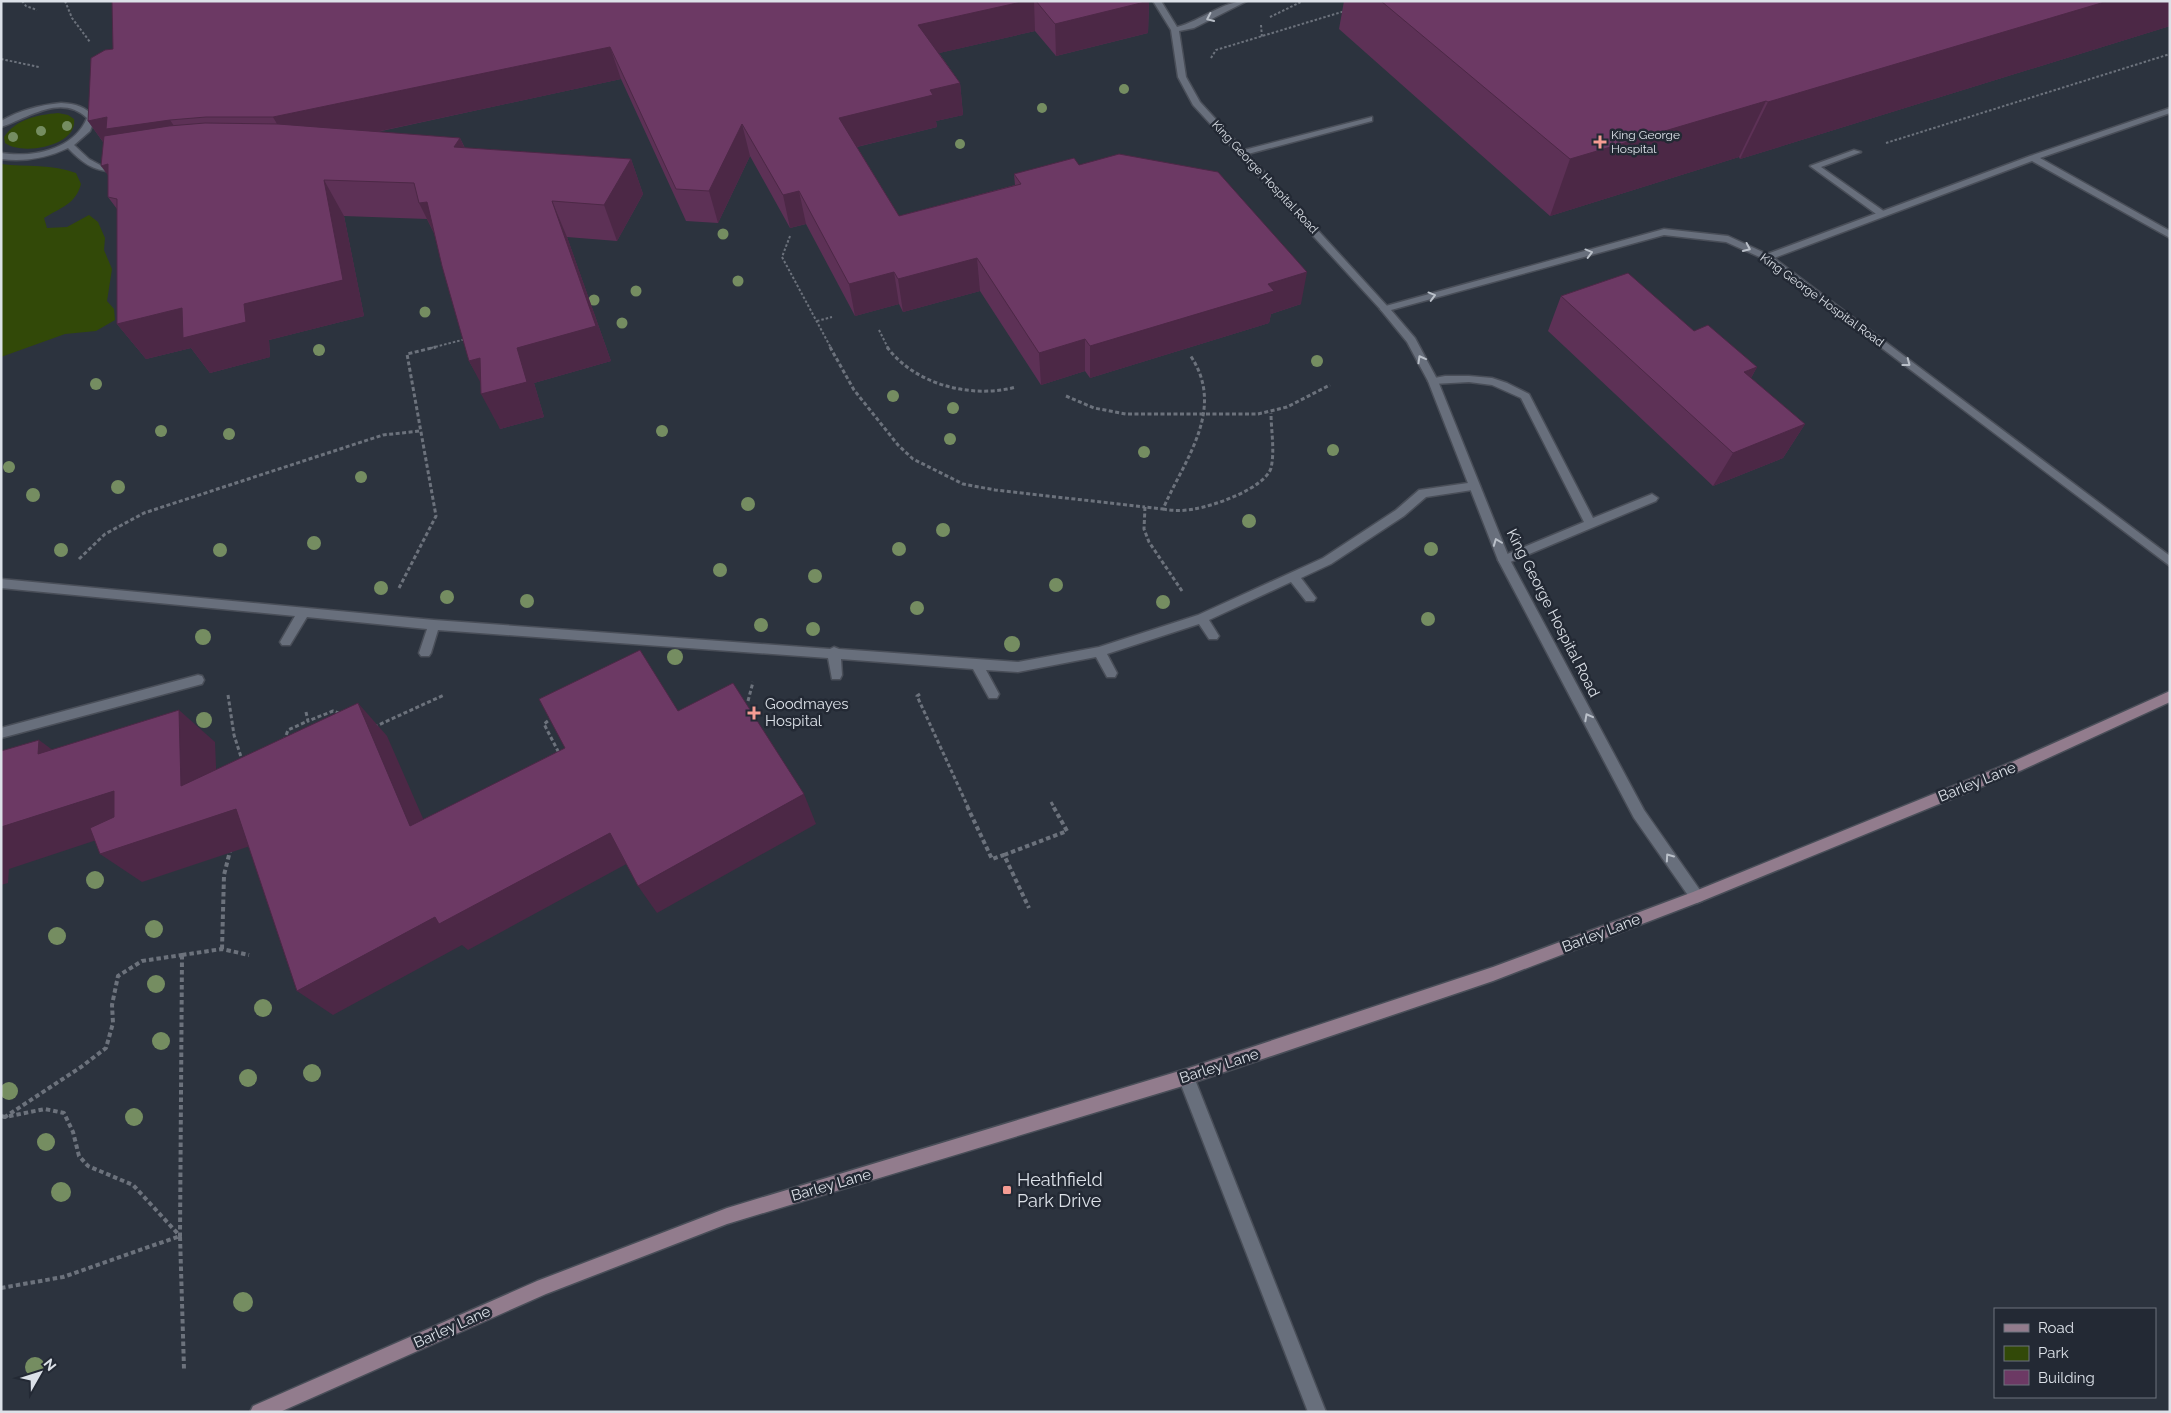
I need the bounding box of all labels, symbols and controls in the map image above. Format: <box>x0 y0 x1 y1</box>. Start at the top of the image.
one-way arrow <box>1206 11 1215 22</box>
street label: King George Hospital Road <box>1209 118 1321 236</box>
place label: King George Hospital <box>1611 128 1680 156</box>
marker: King George Hospital <box>1593 135 1607 149</box>
one-way arrow <box>1741 241 1750 251</box>
one-way arrow <box>1585 248 1593 259</box>
street label: King George Hospital Road <box>1758 250 1886 350</box>
one-way arrow <box>1428 291 1436 301</box>
one-way arrow <box>1418 356 1428 365</box>
one-way arrow <box>1901 357 1910 366</box>
street label: King George Hospital Road <box>1503 526 1603 700</box>
one-way arrow <box>1493 538 1503 546</box>
place label: Goodmayes Hospital <box>765 695 849 730</box>
marker: Goodmayes Hospital <box>747 706 761 720</box>
one-way arrow <box>1584 713 1594 722</box>
street label: Barley Lane <box>1936 758 2019 806</box>
one-way arrow <box>1666 854 1675 863</box>
street label: Barley Lane <box>1559 910 1643 956</box>
street label: Barley Lane <box>1177 1045 1261 1087</box>
street label: Barley Lane <box>789 1165 873 1205</box>
place label: Heathfield Park Drive <box>1017 1169 1103 1211</box>
marker: Heathfield Park Drive <box>1001 1184 1013 1196</box>
street label: Barley Lane <box>411 1302 493 1352</box>
legend <box>1994 1308 2156 1398</box>
text: Road <box>2038 1319 2074 1337</box>
text: Park <box>2038 1344 2069 1362</box>
north arrow <box>15 1348 65 1398</box>
text: N <box>41 1356 60 1374</box>
text: Building <box>2038 1369 2095 1387</box>

